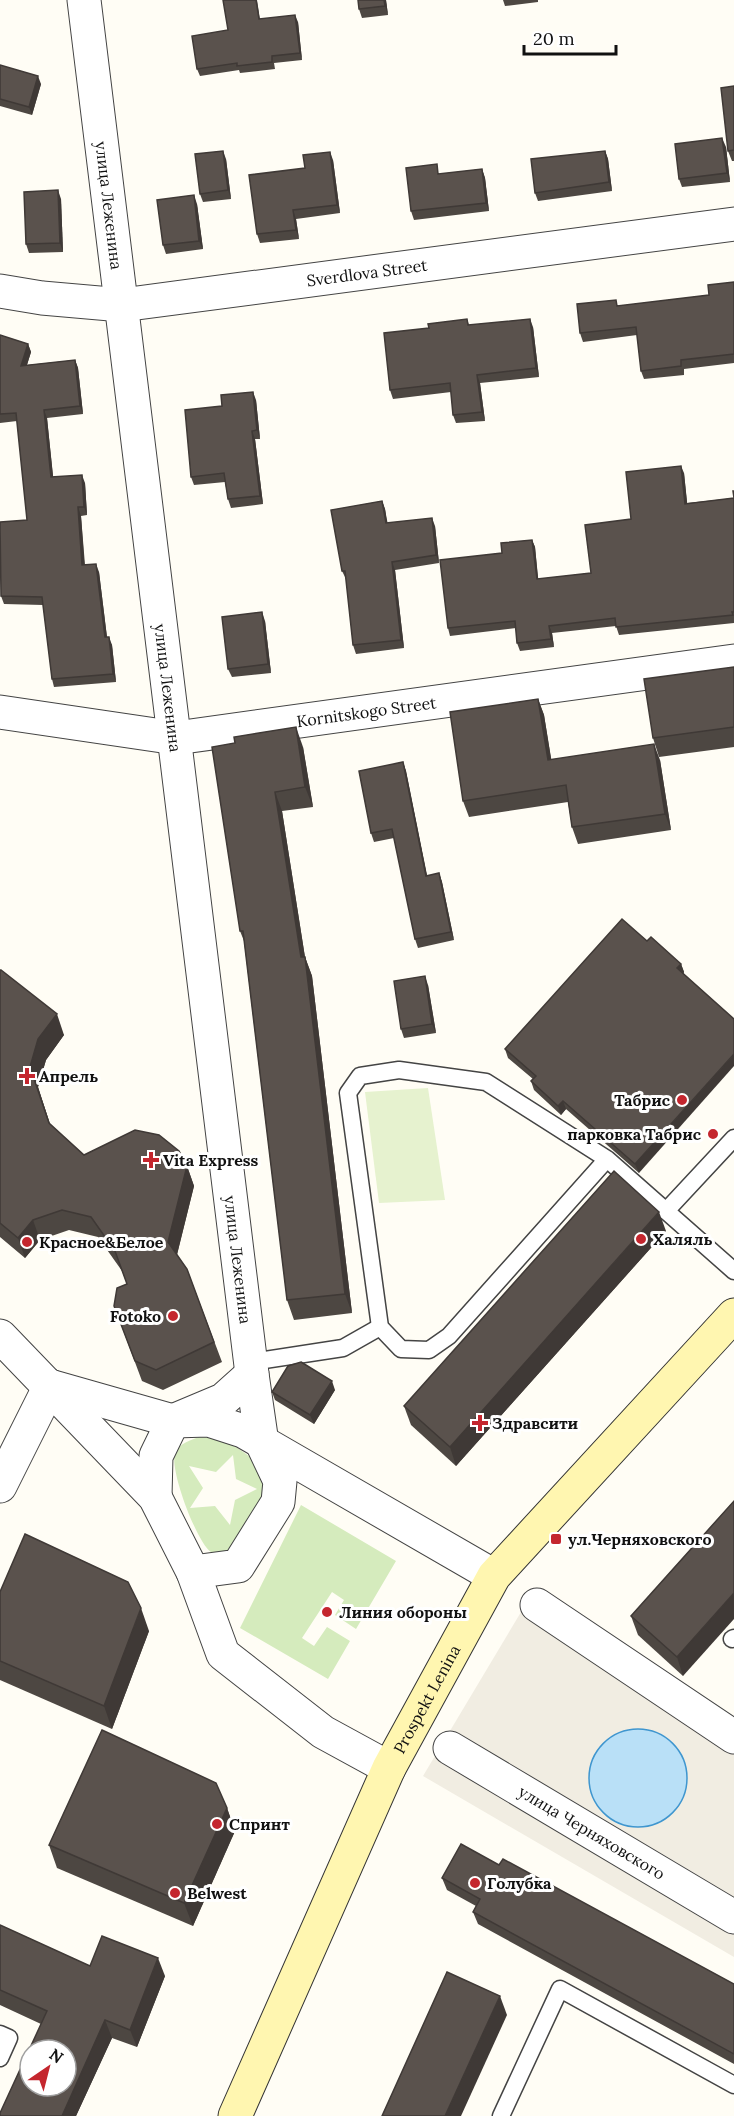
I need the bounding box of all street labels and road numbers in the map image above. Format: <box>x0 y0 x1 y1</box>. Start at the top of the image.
street label: улица Леженина <box>91 140 127 271</box>
street label: Sverdlova Street <box>305 255 429 290</box>
street label: улица Леженина <box>150 623 186 753</box>
street label: Kornitskogo Street <box>295 692 438 731</box>
street label: улица Леженина <box>220 1194 256 1325</box>
street label: Prospekt Lenina <box>389 1641 464 1757</box>
street label: улица Черняховского <box>515 1781 669 1884</box>

